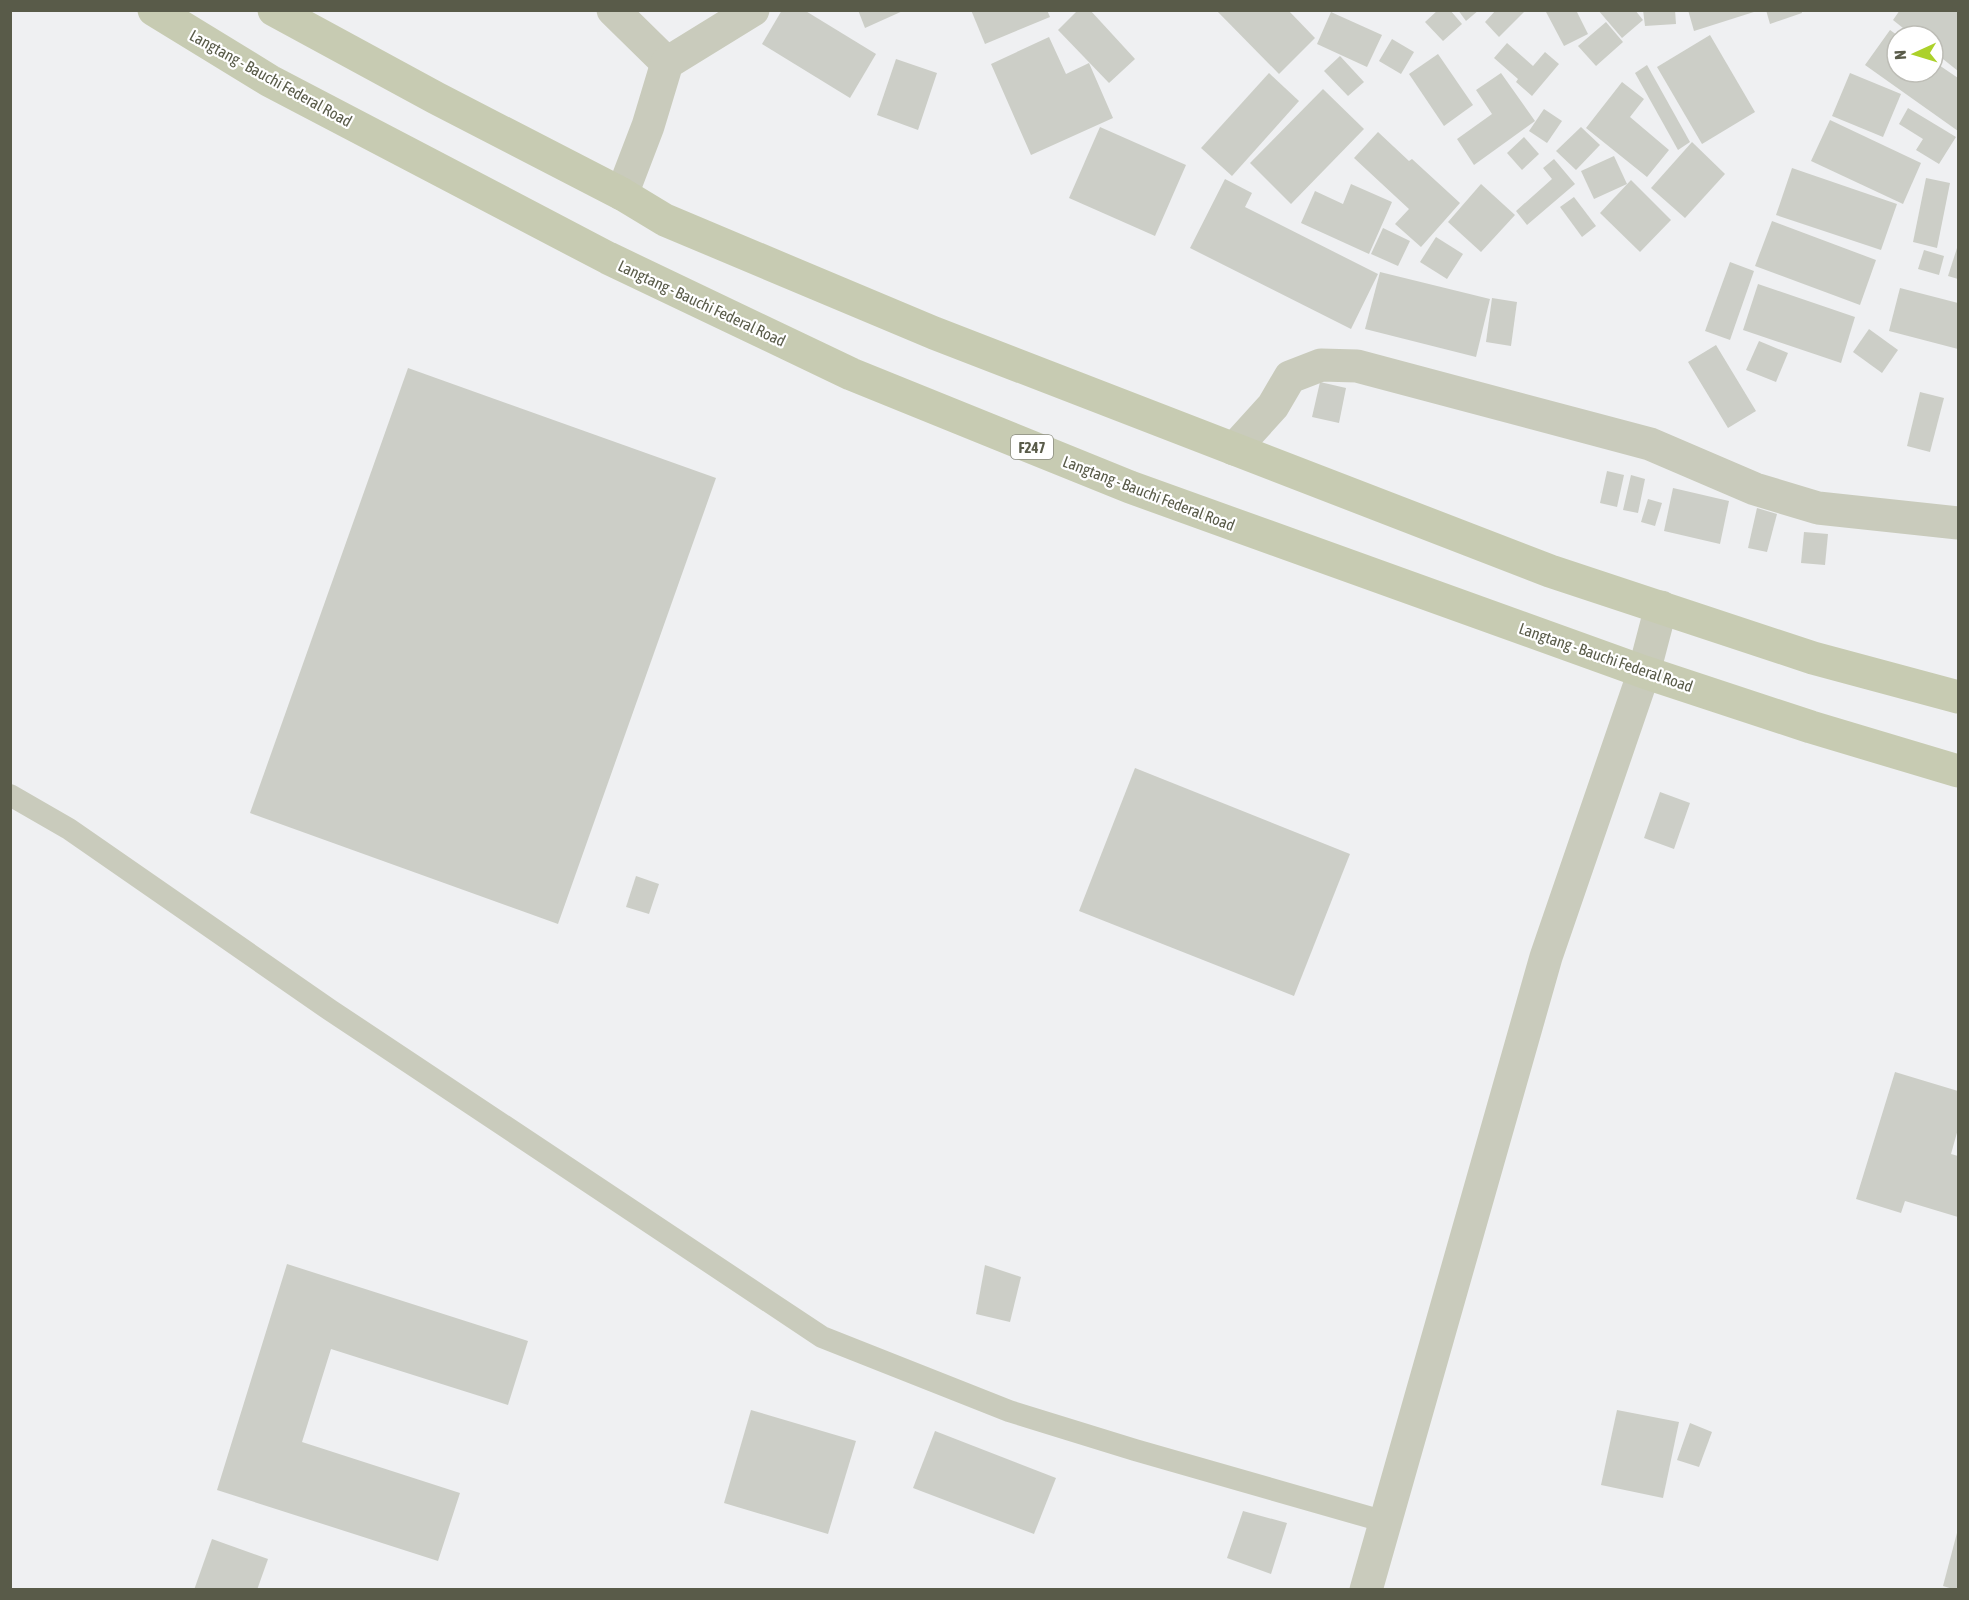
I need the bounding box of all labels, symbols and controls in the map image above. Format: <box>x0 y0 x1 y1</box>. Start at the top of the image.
north arrow <box>1885 24 1945 84</box>
street label: Langtang - Bauchi Federal Road <box>186 26 355 131</box>
text: N <box>1891 50 1909 60</box>
street label: Langtang - Bauchi Federal Road <box>615 256 789 351</box>
road number: F247 <box>1011 435 1053 459</box>
street label: Langtang - Bauchi Federal Road <box>1060 452 1237 535</box>
street label: Langtang - Bauchi Federal Road <box>1516 619 1695 696</box>

